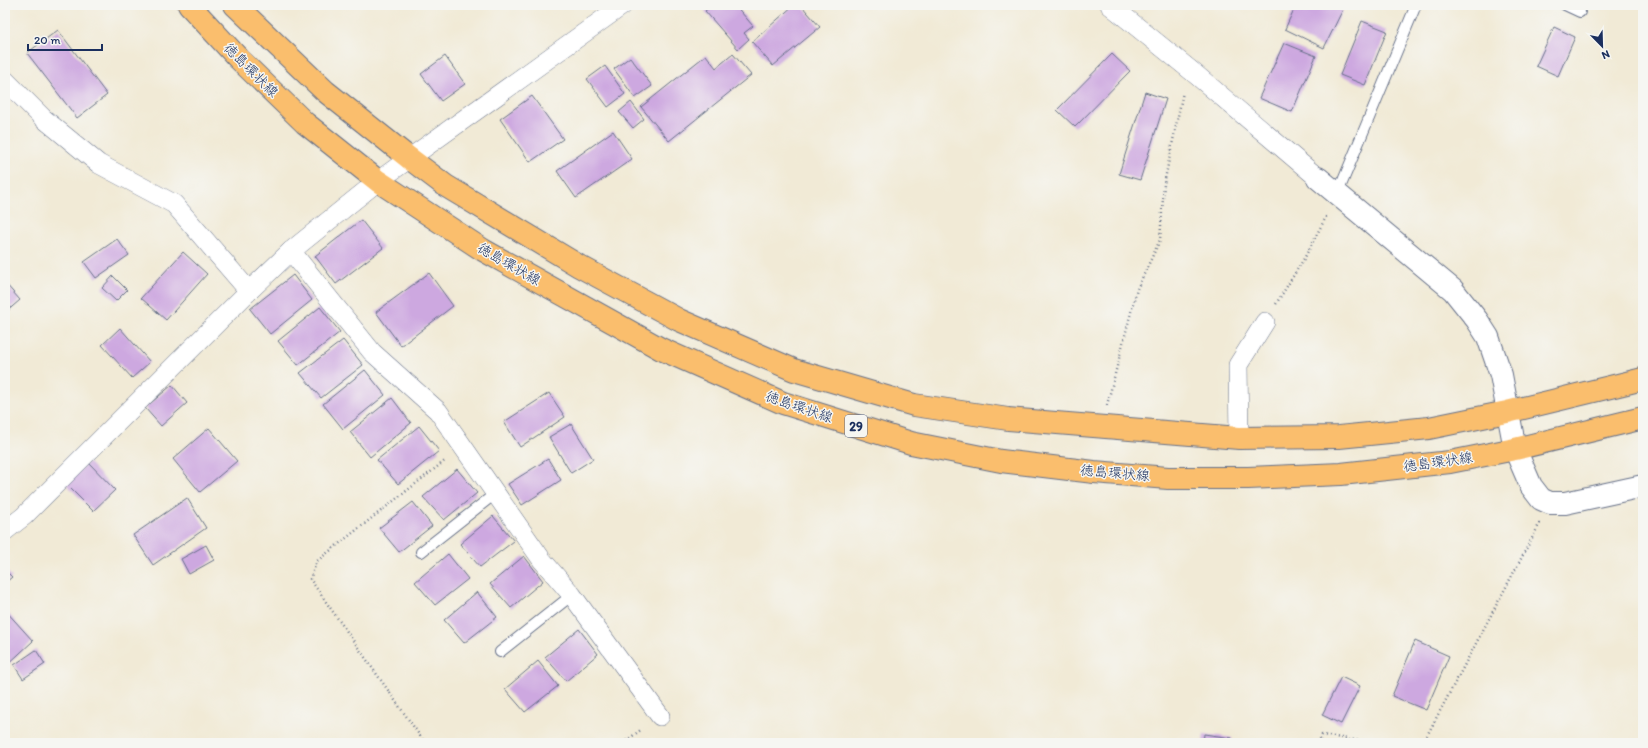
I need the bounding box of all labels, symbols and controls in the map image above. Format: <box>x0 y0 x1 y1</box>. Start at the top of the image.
scale bar <box>28 26 102 52</box>
north arrow <box>1582 26 1622 66</box>
text: 20 m <box>34 33 61 47</box>
street label: 徳島環状線 <box>220 39 282 101</box>
text: N <box>1600 47 1612 62</box>
street label: 徳島環状線 <box>474 239 544 289</box>
street label: 徳島環状線 <box>763 388 835 426</box>
road number: 29 <box>845 415 867 437</box>
street label: 徳島環状線 <box>1402 449 1474 475</box>
street label: 徳島環状線 <box>1079 461 1151 485</box>

